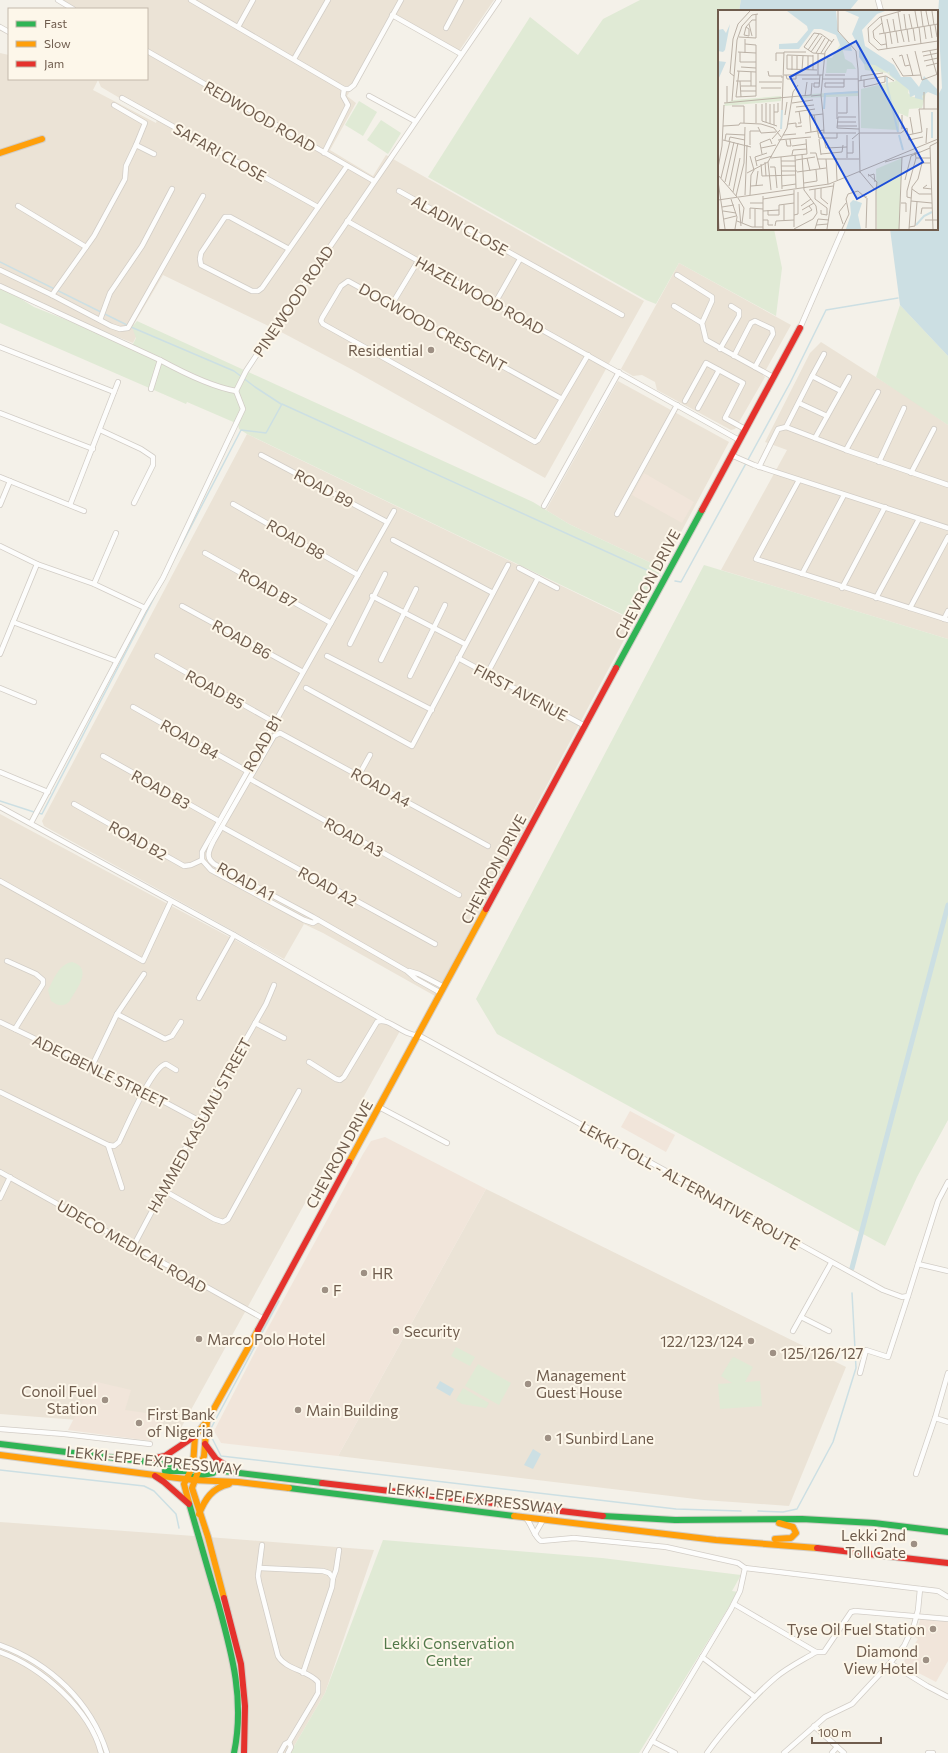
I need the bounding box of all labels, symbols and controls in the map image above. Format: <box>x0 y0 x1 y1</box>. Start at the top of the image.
legend <box>8 8 148 80</box>
inset map <box>718 10 938 230</box>
text: Fast <box>44 16 67 30</box>
text: Slow <box>44 36 71 50</box>
text: Jam <box>44 56 64 71</box>
street label: REDWOOD ROAD <box>201 77 319 155</box>
street label: SAFARI CLOSE <box>171 119 270 185</box>
street label: ALADIN CLOSE <box>409 191 511 259</box>
street label: PINEWOOD ROAD <box>249 242 337 360</box>
street label: HAZELWOOD ROAD <box>412 252 548 338</box>
street label: DOGWOOD CRESCENT <box>356 279 510 375</box>
place label: Residential <box>348 341 423 359</box>
marker: Residential <box>426 345 436 355</box>
street label: ROAD B9 <box>291 465 357 511</box>
street label: ROAD B8 <box>263 515 329 563</box>
street label: CHEVRON DRIVE <box>611 526 684 642</box>
street label: ROAD B7 <box>236 565 300 611</box>
street label: ROAD B6 <box>209 615 275 663</box>
street label: FIRST AVENUE <box>471 660 571 724</box>
street label: ROAD B5 <box>183 666 247 712</box>
street label: ROAD B1 <box>239 712 285 774</box>
street label: ROAD B4 <box>158 715 222 763</box>
street label: ROAD A4 <box>348 763 414 811</box>
street label: ROAD B3 <box>129 766 193 812</box>
street label: CHEVRON DRIVE <box>457 811 530 927</box>
street label: ROAD A3 <box>321 813 387 861</box>
street label: ROAD B2 <box>106 817 170 863</box>
street label: ROAD A1 <box>214 858 278 904</box>
street label: ROAD A2 <box>295 862 361 910</box>
street label: ADEGBENLE STREET <box>30 1031 170 1112</box>
street label: HAMMED KASUMU STREET <box>143 1034 255 1215</box>
street label: CHEVRON DRIVE <box>302 1096 376 1211</box>
street label: LEKKI TOLL - ALTERNATIVE ROUTE <box>577 1117 803 1253</box>
street label: UDECO MEDICAL ROAD <box>54 1196 210 1296</box>
place label: HR <box>372 1264 393 1282</box>
marker: HR <box>359 1268 369 1278</box>
place label: F <box>333 1281 342 1299</box>
marker: F <box>320 1285 330 1295</box>
place label: Security <box>404 1322 461 1340</box>
marker: Security <box>391 1326 401 1336</box>
place label: Marco Polo Hotel <box>207 1330 326 1348</box>
place label: 122/123/124 <box>660 1332 743 1350</box>
marker: Marco Polo Hotel <box>194 1334 204 1344</box>
marker: 122/123/124 <box>746 1336 756 1346</box>
place label: 125/126/127 <box>781 1344 864 1362</box>
marker: 125/126/127 <box>768 1348 778 1358</box>
place label: Management Guest House <box>536 1366 626 1401</box>
marker: Management Guest House <box>523 1379 533 1389</box>
place label: Conoil Fuel Station <box>21 1382 97 1417</box>
marker: Conoil Fuel Station <box>100 1395 110 1405</box>
place label: Main Building <box>306 1401 398 1419</box>
place label: First Bank of Nigeria <box>147 1405 215 1440</box>
marker: Main Building <box>293 1405 303 1415</box>
marker: First Bank of Nigeria <box>134 1418 144 1428</box>
place label: 1 Sunbird Lane <box>556 1429 654 1447</box>
marker: 1 Sunbird Lane <box>543 1433 553 1443</box>
street label: LEKKI-EPE EXPRESSWAY <box>66 1442 243 1478</box>
street label: LEKKI-EPE EXPRESSWAY <box>387 1478 564 1518</box>
place label: Lekki 2nd Toll Gate <box>841 1526 906 1561</box>
marker: Lekki 2nd Toll Gate <box>909 1539 919 1549</box>
place label: Tyse Oil Fuel Station <box>787 1620 925 1638</box>
marker: Tyse Oil Fuel Station <box>928 1624 938 1634</box>
park label: Lekki Conservation Center <box>383 1634 515 1669</box>
place label: Diamond View Hotel <box>843 1642 918 1677</box>
marker: Diamond View Hotel <box>921 1655 931 1665</box>
scale bar <box>812 1719 881 1745</box>
text: 100 m <box>818 1725 852 1739</box>

